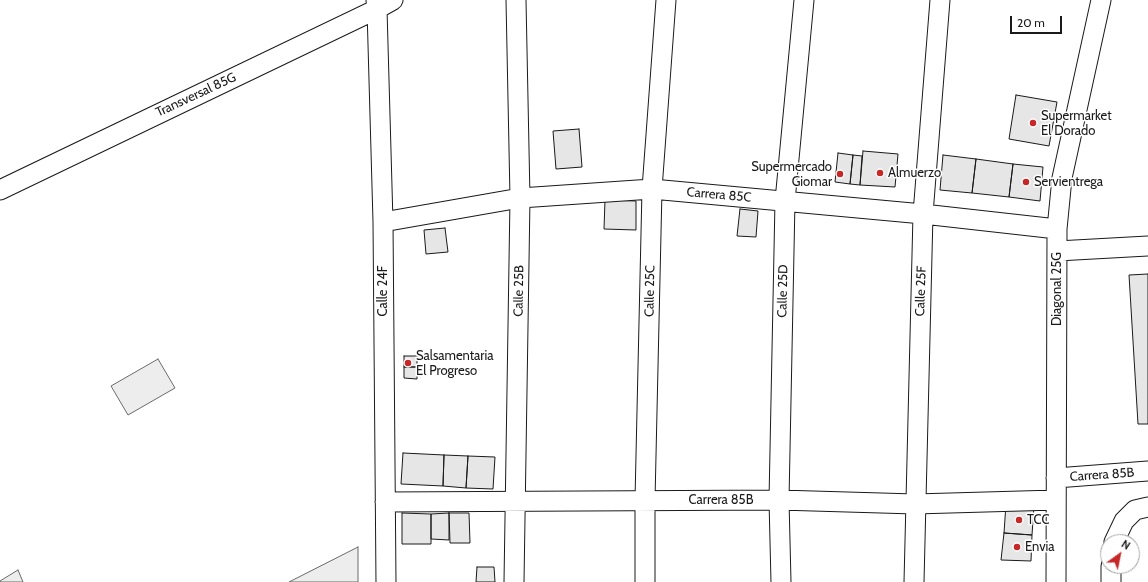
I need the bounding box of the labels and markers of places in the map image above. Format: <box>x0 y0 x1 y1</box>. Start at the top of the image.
place label: Supermarket El Dorado <box>1041 108 1112 139</box>
marker: Supermarket El Dorado <box>1028 118 1038 128</box>
place label: Supermercado Giomar <box>751 159 832 190</box>
place label: Almuerzo <box>888 165 941 181</box>
marker: Almuerzo <box>875 168 885 178</box>
marker: Supermercado Giomar <box>835 169 845 179</box>
place label: Servientrega <box>1034 174 1103 190</box>
marker: Servientrega <box>1021 177 1031 187</box>
place label: Salsamentaria El Progreso <box>416 348 493 379</box>
marker: Salsamentaria El Progreso <box>403 358 413 368</box>
place label: TCC <box>1027 512 1049 528</box>
marker: TCC <box>1014 515 1024 525</box>
place label: Envia <box>1025 539 1055 555</box>
marker: Envia <box>1012 542 1022 552</box>

